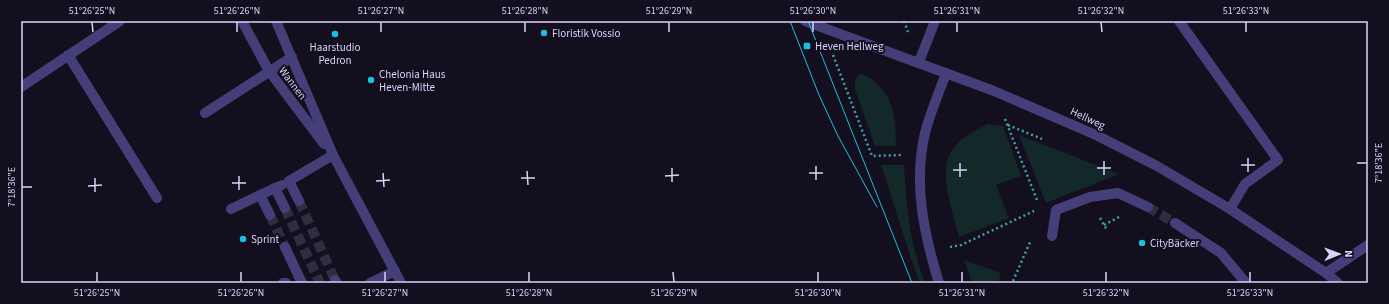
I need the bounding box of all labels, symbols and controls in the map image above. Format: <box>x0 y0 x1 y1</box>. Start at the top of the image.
text: 51°26'25"N <box>69 4 115 18</box>
text: 51°26'26"N <box>214 4 260 18</box>
text: 51°26'27"N <box>358 4 404 18</box>
text: 51°26'28"N <box>502 4 548 18</box>
text: 51°26'29"N <box>646 4 692 18</box>
text: 51°26'30"N <box>790 4 836 18</box>
text: 51°26'31"N <box>934 4 980 18</box>
text: 51°26'32"N <box>1078 4 1124 18</box>
text: 51°26'33"N <box>1223 4 1269 18</box>
place label: Floristik Vossio <box>552 26 621 41</box>
marker: Floristik Vossio <box>539 28 549 38</box>
marker: Haarstudio Pedron <box>330 29 340 39</box>
place label: Heven Hellweg <box>815 39 884 54</box>
place label: Haarstudio Pedron <box>310 40 360 68</box>
marker: Heven Hellweg <box>802 41 812 51</box>
street label: Wannen <box>275 64 310 103</box>
place label: Chelonia Haus Heven-Mitte <box>379 67 446 95</box>
marker: Chelonia Haus Heven-Mitte <box>366 75 376 85</box>
street label: Hellweg <box>1068 104 1108 133</box>
text: 7°18'36"E <box>1372 143 1386 183</box>
text: 7°18'36"E <box>5 167 19 207</box>
place label: Sprint <box>251 232 280 247</box>
marker: Sprint <box>238 234 248 244</box>
north arrow <box>1319 234 1359 274</box>
place label: CityBäcker <box>1150 236 1200 251</box>
marker: CityBäcker <box>1137 238 1147 248</box>
text: N <box>1341 250 1356 258</box>
text: 51°26'25"N <box>74 286 120 300</box>
text: 51°26'26"N <box>218 286 264 300</box>
text: 51°26'27"N <box>362 286 408 300</box>
text: 51°26'28"N <box>506 286 552 300</box>
text: 51°26'29"N <box>651 286 697 300</box>
text: 51°26'30"N <box>795 286 841 300</box>
text: 51°26'31"N <box>939 286 985 300</box>
text: 51°26'32"N <box>1083 286 1129 300</box>
text: 51°26'33"N <box>1227 286 1273 300</box>

